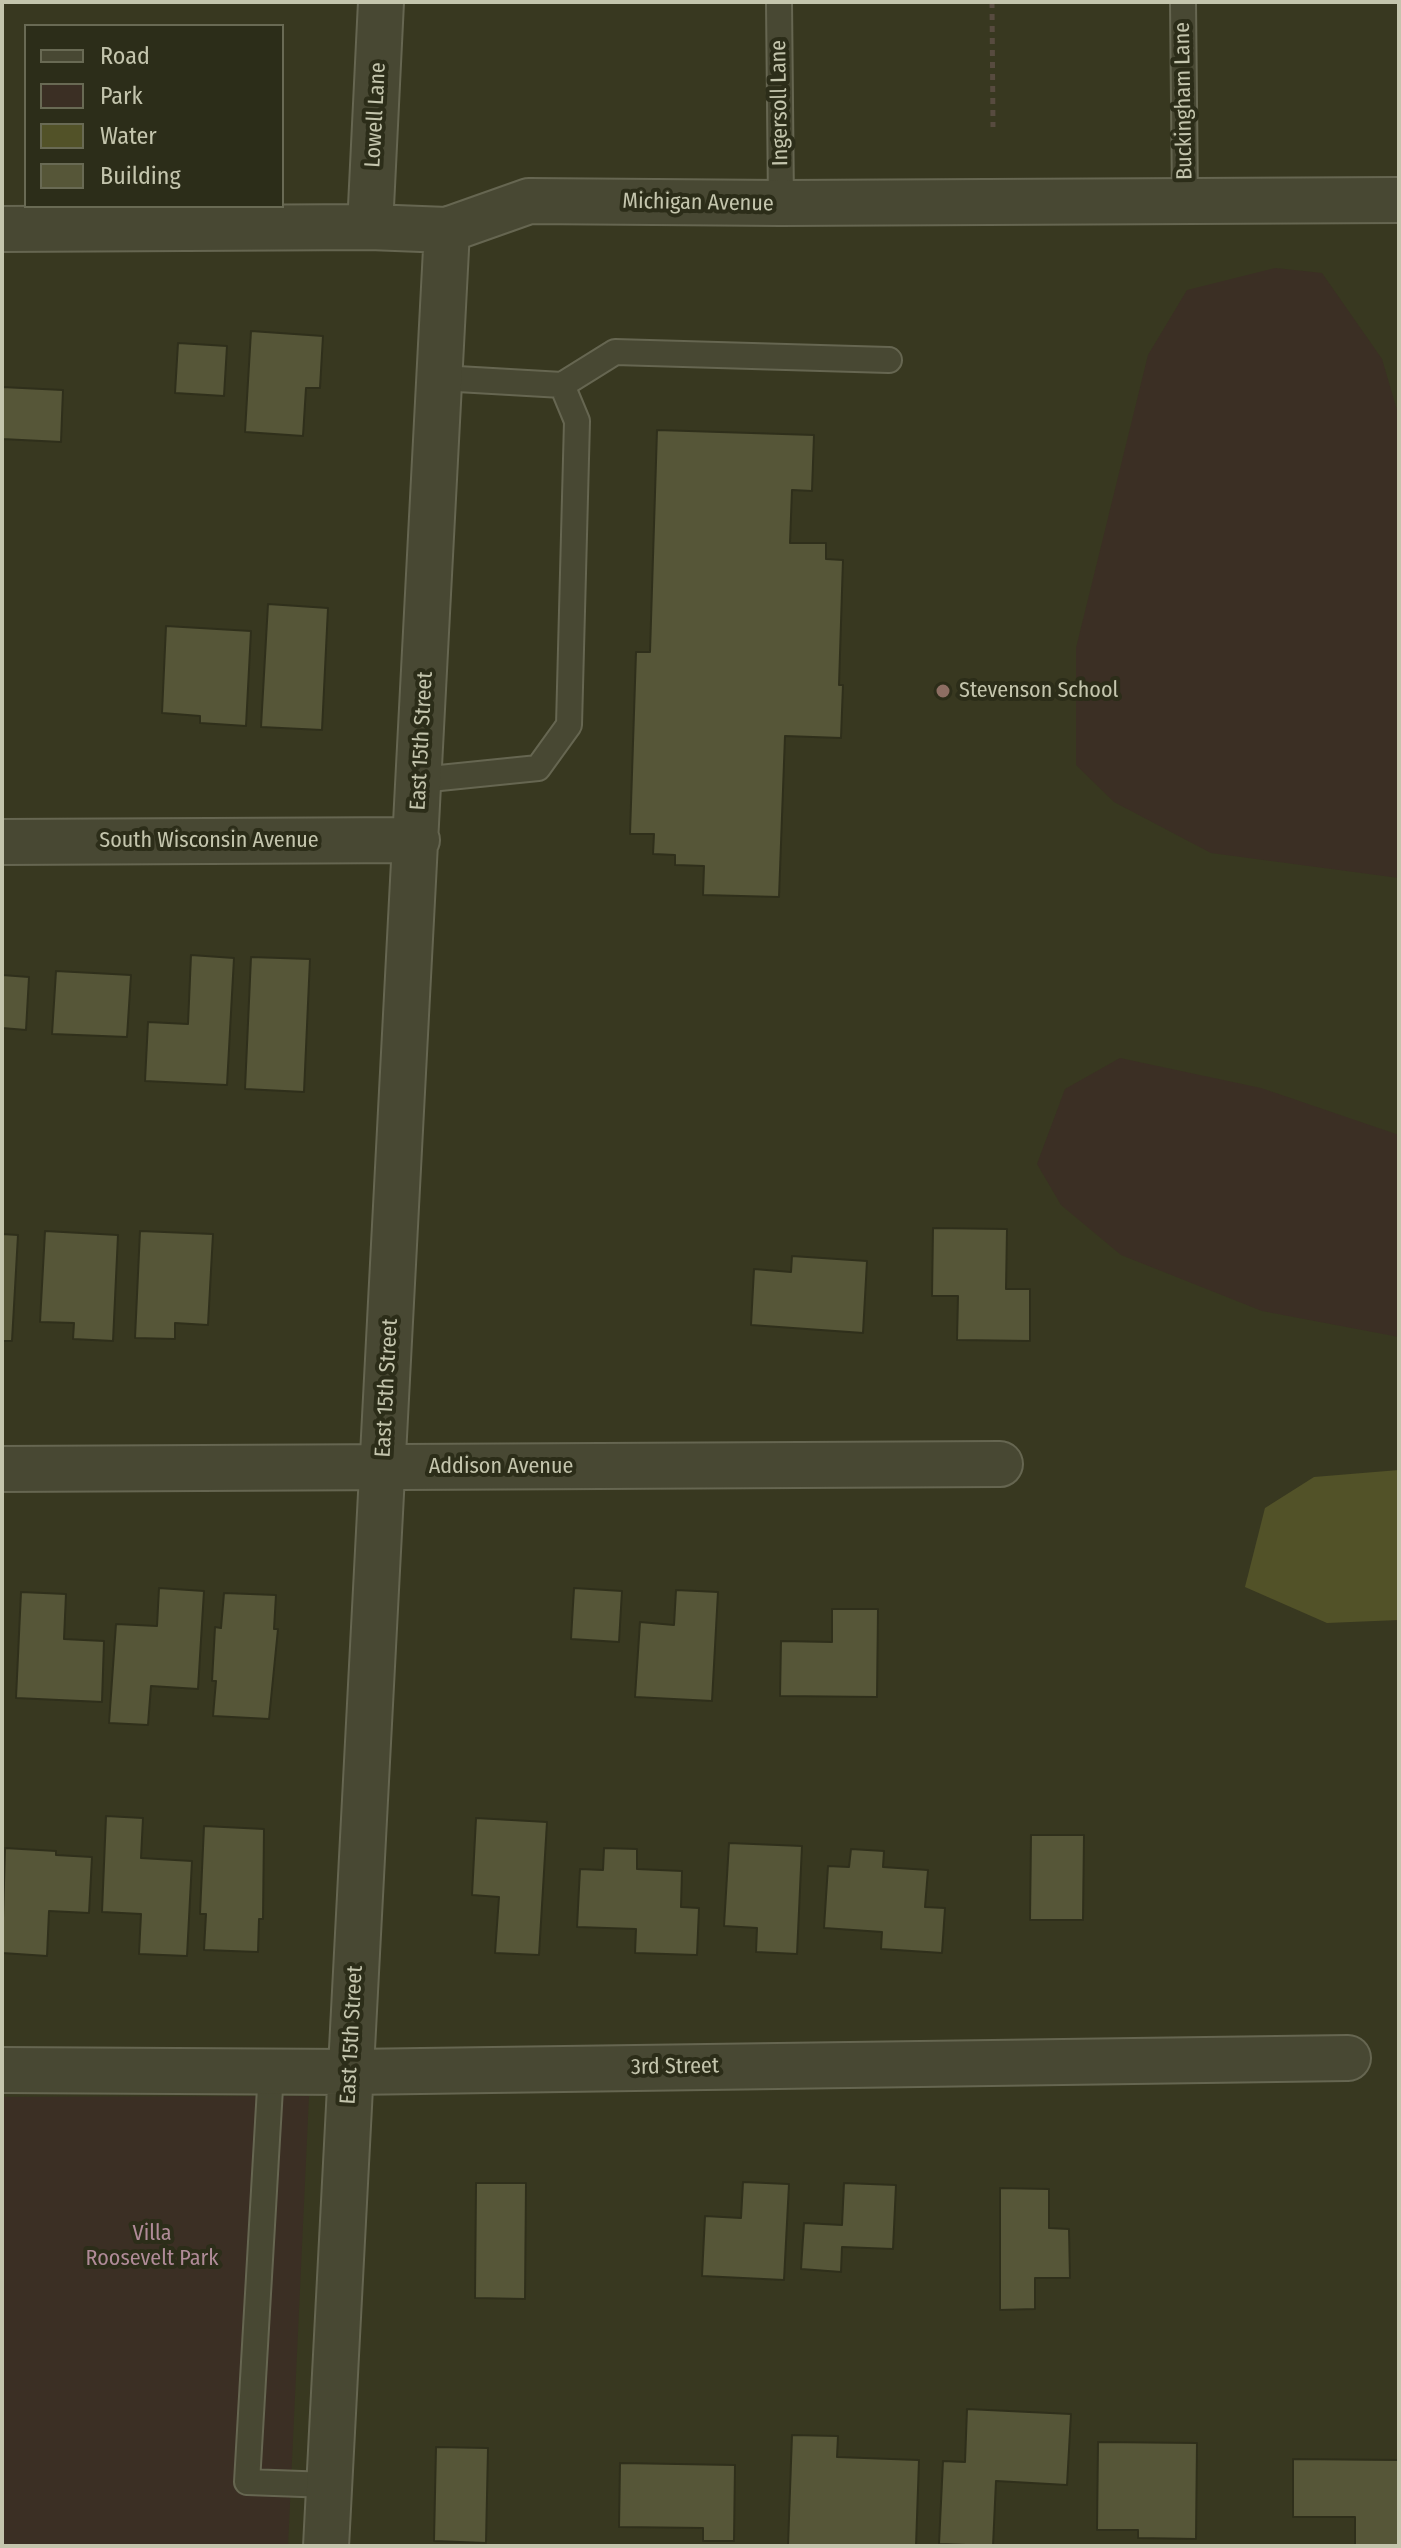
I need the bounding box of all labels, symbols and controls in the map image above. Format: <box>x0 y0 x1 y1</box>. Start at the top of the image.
street label: Buckingham Lane <box>1169 22 1199 180</box>
legend <box>24 24 284 208</box>
street label: Ingersoll Lane <box>766 40 794 166</box>
text: Road <box>100 42 150 70</box>
street label: Lowell Lane <box>360 62 392 168</box>
text: Park <box>100 82 143 110</box>
text: Water <box>100 122 157 150</box>
text: Building <box>100 162 181 190</box>
street label: Michigan Avenue <box>622 188 774 218</box>
street label: East 15th Street <box>405 671 439 811</box>
place label: Stevenson School <box>959 678 1118 704</box>
marker: Stevenson School <box>934 682 952 700</box>
street label: South Wisconsin Avenue <box>99 828 319 854</box>
street label: East 15th Street <box>370 1318 404 1458</box>
street label: Addison Avenue <box>429 1454 573 1480</box>
street label: East 15th Street <box>335 1965 369 2105</box>
street label: 3rd Street <box>631 2053 719 2081</box>
park label: Villa Roosevelt Park <box>86 2221 218 2272</box>

